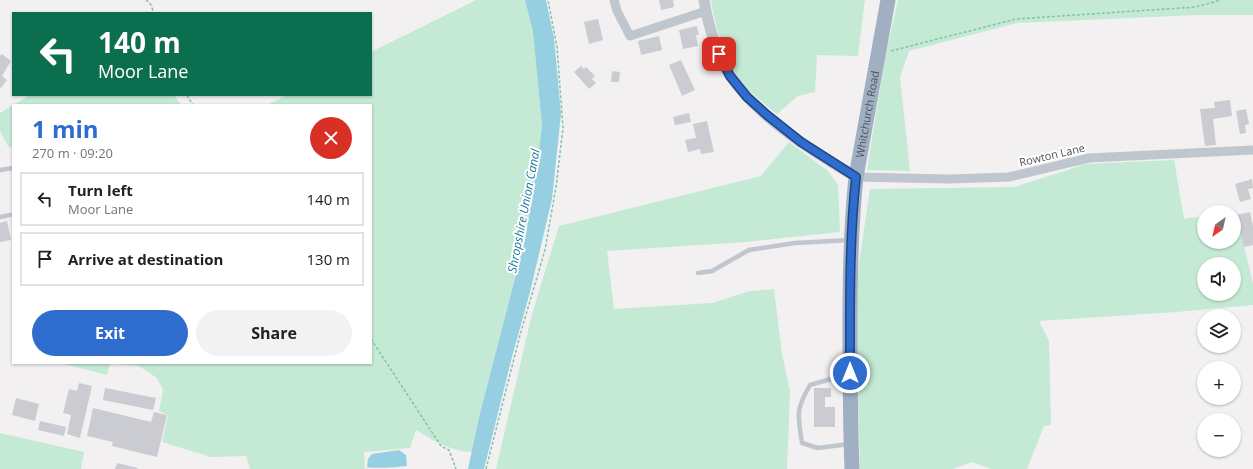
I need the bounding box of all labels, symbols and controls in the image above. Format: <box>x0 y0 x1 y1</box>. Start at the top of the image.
text: 140 m <box>98 23 181 61</box>
icon: left <box>32 28 84 80</box>
pin <box>702 37 736 71</box>
icon: arrive <box>708 43 730 65</box>
text: Moor Lane <box>98 59 188 83</box>
street label: Whitchurch Road <box>852 69 882 159</box>
text: 1 min <box>32 112 99 145</box>
button: close <box>310 117 352 159</box>
street label: Rowton Lane <box>1018 140 1086 169</box>
text: 270 m · 09:20 <box>32 144 113 162</box>
water label: Shropshire Union Canal <box>503 147 544 274</box>
text: Turn left <box>68 180 133 200</box>
icon: left <box>34 188 56 210</box>
text: 140 m <box>306 189 350 209</box>
text: Moor Lane <box>68 200 133 218</box>
north arrow <box>1197 205 1241 249</box>
map controls <box>1197 205 1241 457</box>
icon: arrive <box>34 248 56 270</box>
text: Arrive at destination <box>68 249 223 269</box>
text: 130 m <box>306 249 350 269</box>
button: sound <box>1197 257 1241 301</box>
button: layers <box>1197 309 1241 353</box>
button: Exit <box>32 310 188 356</box>
button: Share <box>196 310 352 356</box>
position arrow <box>829 352 871 394</box>
button: + <box>1197 361 1241 405</box>
button: − <box>1197 413 1241 457</box>

